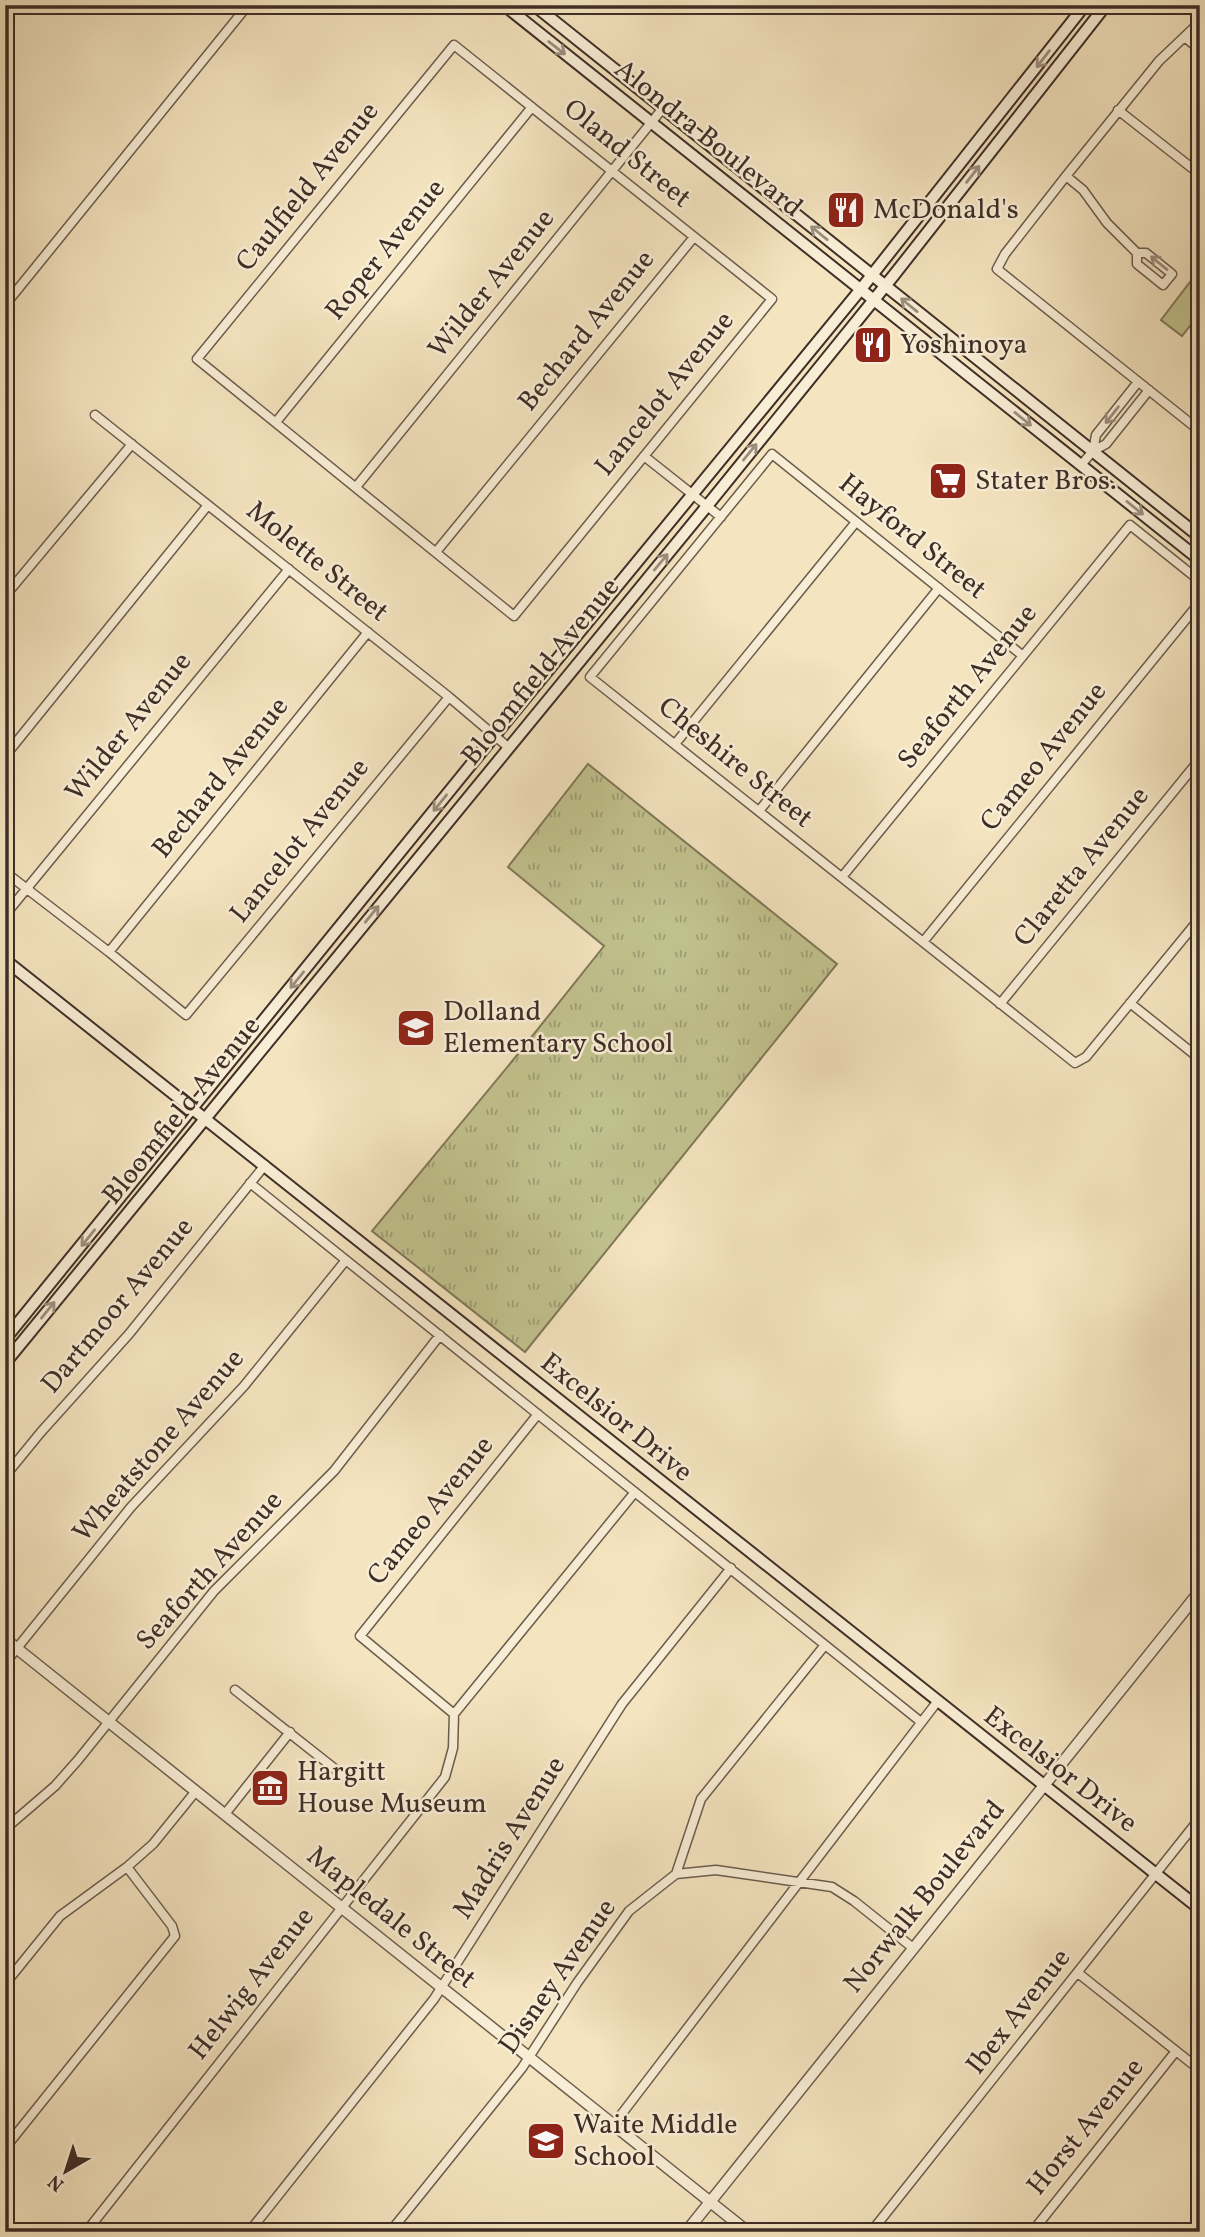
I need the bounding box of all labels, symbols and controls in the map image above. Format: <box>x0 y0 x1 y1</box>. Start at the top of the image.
one-way arrow <box>548 40 566 55</box>
one-way arrow <box>1035 49 1050 68</box>
street label: Alondra Boulevard <box>605 51 811 227</box>
street label: Oland Street <box>555 90 699 218</box>
street label: Caulfield Avenue <box>227 94 389 280</box>
one-way arrow <box>965 166 980 184</box>
street label: Roper Avenue <box>317 171 455 329</box>
restaurant icon: McDonald's <box>825 189 867 231</box>
place label: McDonald's <box>873 191 1019 230</box>
street label: Wilder Avenue <box>420 201 564 367</box>
one-way arrow <box>810 225 828 241</box>
street label: Bechard Avenue <box>510 242 664 420</box>
one-way arrow <box>1151 256 1169 271</box>
one-way arrow <box>901 298 919 313</box>
street label: Lancelot Avenue <box>586 303 744 485</box>
restaurant icon: Yoshinoya <box>852 324 894 366</box>
place label: Yoshinoya <box>900 326 1028 365</box>
one-way arrow <box>1105 405 1120 424</box>
one-way arrow <box>1013 411 1031 426</box>
one-way arrow <box>742 444 758 462</box>
supermarket icon: Stater Bros. <box>927 460 969 502</box>
place label: Stater Bros. <box>975 462 1117 501</box>
street label: Hayford Street <box>830 465 994 609</box>
street label: Molette Street <box>237 492 397 632</box>
one-way arrow <box>1125 500 1143 516</box>
one-way arrow <box>653 553 669 571</box>
street label: Bloomfield Avenue <box>453 569 629 775</box>
street label: Seaforth Avenue <box>889 596 1047 778</box>
street label: Wilder Avenue <box>57 644 201 810</box>
street label: Cameo Avenue <box>971 674 1117 840</box>
street label: Cheshire Street <box>649 688 821 838</box>
street label: Bechard Avenue <box>144 689 298 867</box>
street label: Lancelot Avenue <box>221 750 379 932</box>
street label: Claretta Avenue <box>1005 779 1159 955</box>
one-way arrow <box>432 794 448 812</box>
one-way arrow <box>365 905 380 923</box>
one-way arrow <box>289 971 305 989</box>
place label: Dolland Elementary School <box>443 993 674 1064</box>
school or university icon: Dolland Elementary School <box>395 1007 437 1049</box>
street label: Bloomfield Avenue <box>94 1008 270 1214</box>
street label: Dartmoor Avenue <box>33 1209 203 1403</box>
one-way arrow <box>80 1228 96 1246</box>
one-way arrow <box>40 1302 56 1320</box>
street label: Wheatstone Avenue <box>64 1341 254 1551</box>
street label: Excelsior Drive <box>531 1344 701 1492</box>
street label: Cameo Avenue <box>358 1428 504 1594</box>
street label: Seaforth Avenue <box>128 1483 292 1659</box>
street label: Excelsior Drive <box>975 1697 1145 1843</box>
street label: Madris Avenue <box>444 1749 576 1927</box>
place label: Hargitt House Museum <box>297 1753 487 1824</box>
museum icon: Hargitt House Museum <box>249 1767 291 1809</box>
street label: Norwalk Boulevard <box>835 1792 1015 2002</box>
street label: Mapledale Street <box>298 1837 484 1999</box>
street label: Disney Avenue <box>490 1891 626 2063</box>
street label: Helwig Avenue <box>180 1899 324 2069</box>
street label: Ibex Avenue <box>957 1941 1081 2083</box>
street label: Horst Avenue <box>1018 2050 1154 2204</box>
place label: Waite Middle School <box>573 2106 738 2177</box>
school or university icon: Waite Middle School <box>525 2120 567 2162</box>
north arrow <box>32 2136 102 2206</box>
text: N <box>43 2168 70 2197</box>

